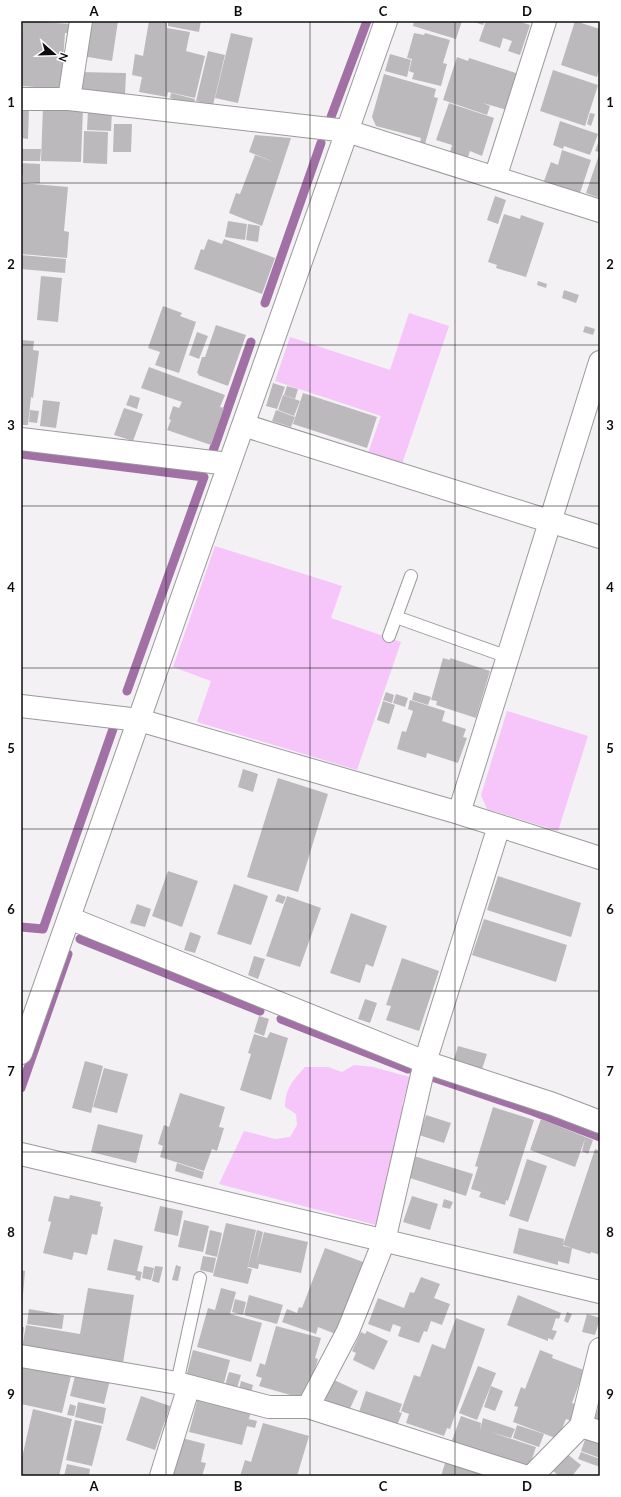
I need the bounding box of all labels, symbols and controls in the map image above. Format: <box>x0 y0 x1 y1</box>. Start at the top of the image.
text: A <box>88 3 99 19</box>
text: B <box>234 3 243 19</box>
text: C <box>379 3 388 19</box>
text: D <box>522 3 532 19</box>
north arrow <box>34 34 74 74</box>
text: N <box>56 51 71 64</box>
text: 1 <box>7 94 15 110</box>
text: 1 <box>606 94 614 110</box>
text: 2 <box>7 256 15 272</box>
text: 2 <box>606 256 614 272</box>
text: 3 <box>7 417 15 433</box>
text: 3 <box>606 417 614 433</box>
text: 4 <box>7 579 15 595</box>
text: 4 <box>606 579 614 595</box>
text: 5 <box>7 740 15 756</box>
text: 5 <box>606 740 614 756</box>
text: 6 <box>7 901 15 917</box>
text: 6 <box>606 901 614 917</box>
text: 7 <box>7 1063 15 1079</box>
text: 7 <box>606 1063 614 1079</box>
text: 8 <box>7 1224 15 1240</box>
text: 8 <box>606 1224 614 1240</box>
text: 9 <box>7 1386 15 1402</box>
text: 9 <box>606 1386 614 1402</box>
text: A <box>88 1478 99 1494</box>
text: B <box>234 1478 243 1494</box>
text: C <box>379 1478 388 1494</box>
text: D <box>522 1478 532 1494</box>

